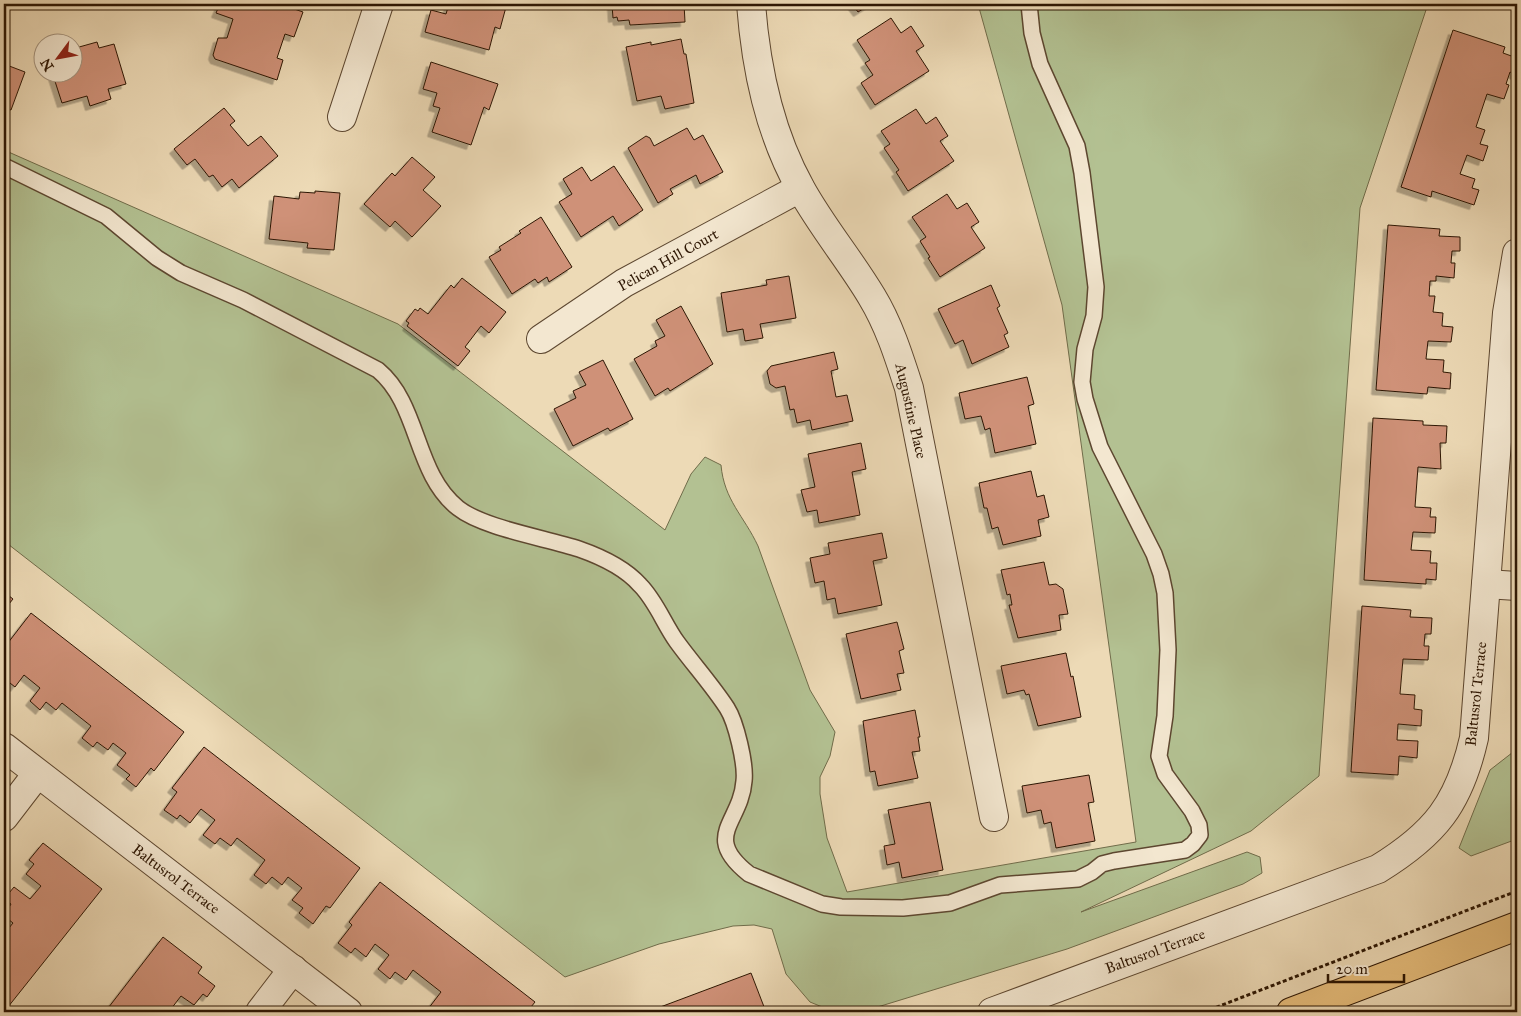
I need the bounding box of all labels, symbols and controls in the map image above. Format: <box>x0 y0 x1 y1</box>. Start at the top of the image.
north arrow <box>32 32 82 82</box>
text: N <box>37 55 58 74</box>
street label: Pelican Hill Court <box>615 225 722 295</box>
street label: Augustine Place <box>891 361 931 460</box>
street label: Baltusrol Terrace <box>1462 641 1490 747</box>
street label: Baltusrol Terrace <box>129 840 223 918</box>
street label: Baltusrol Terrace <box>1103 925 1207 977</box>
scale bar <box>1328 951 1405 983</box>
text: 20 m <box>1336 960 1368 978</box>

